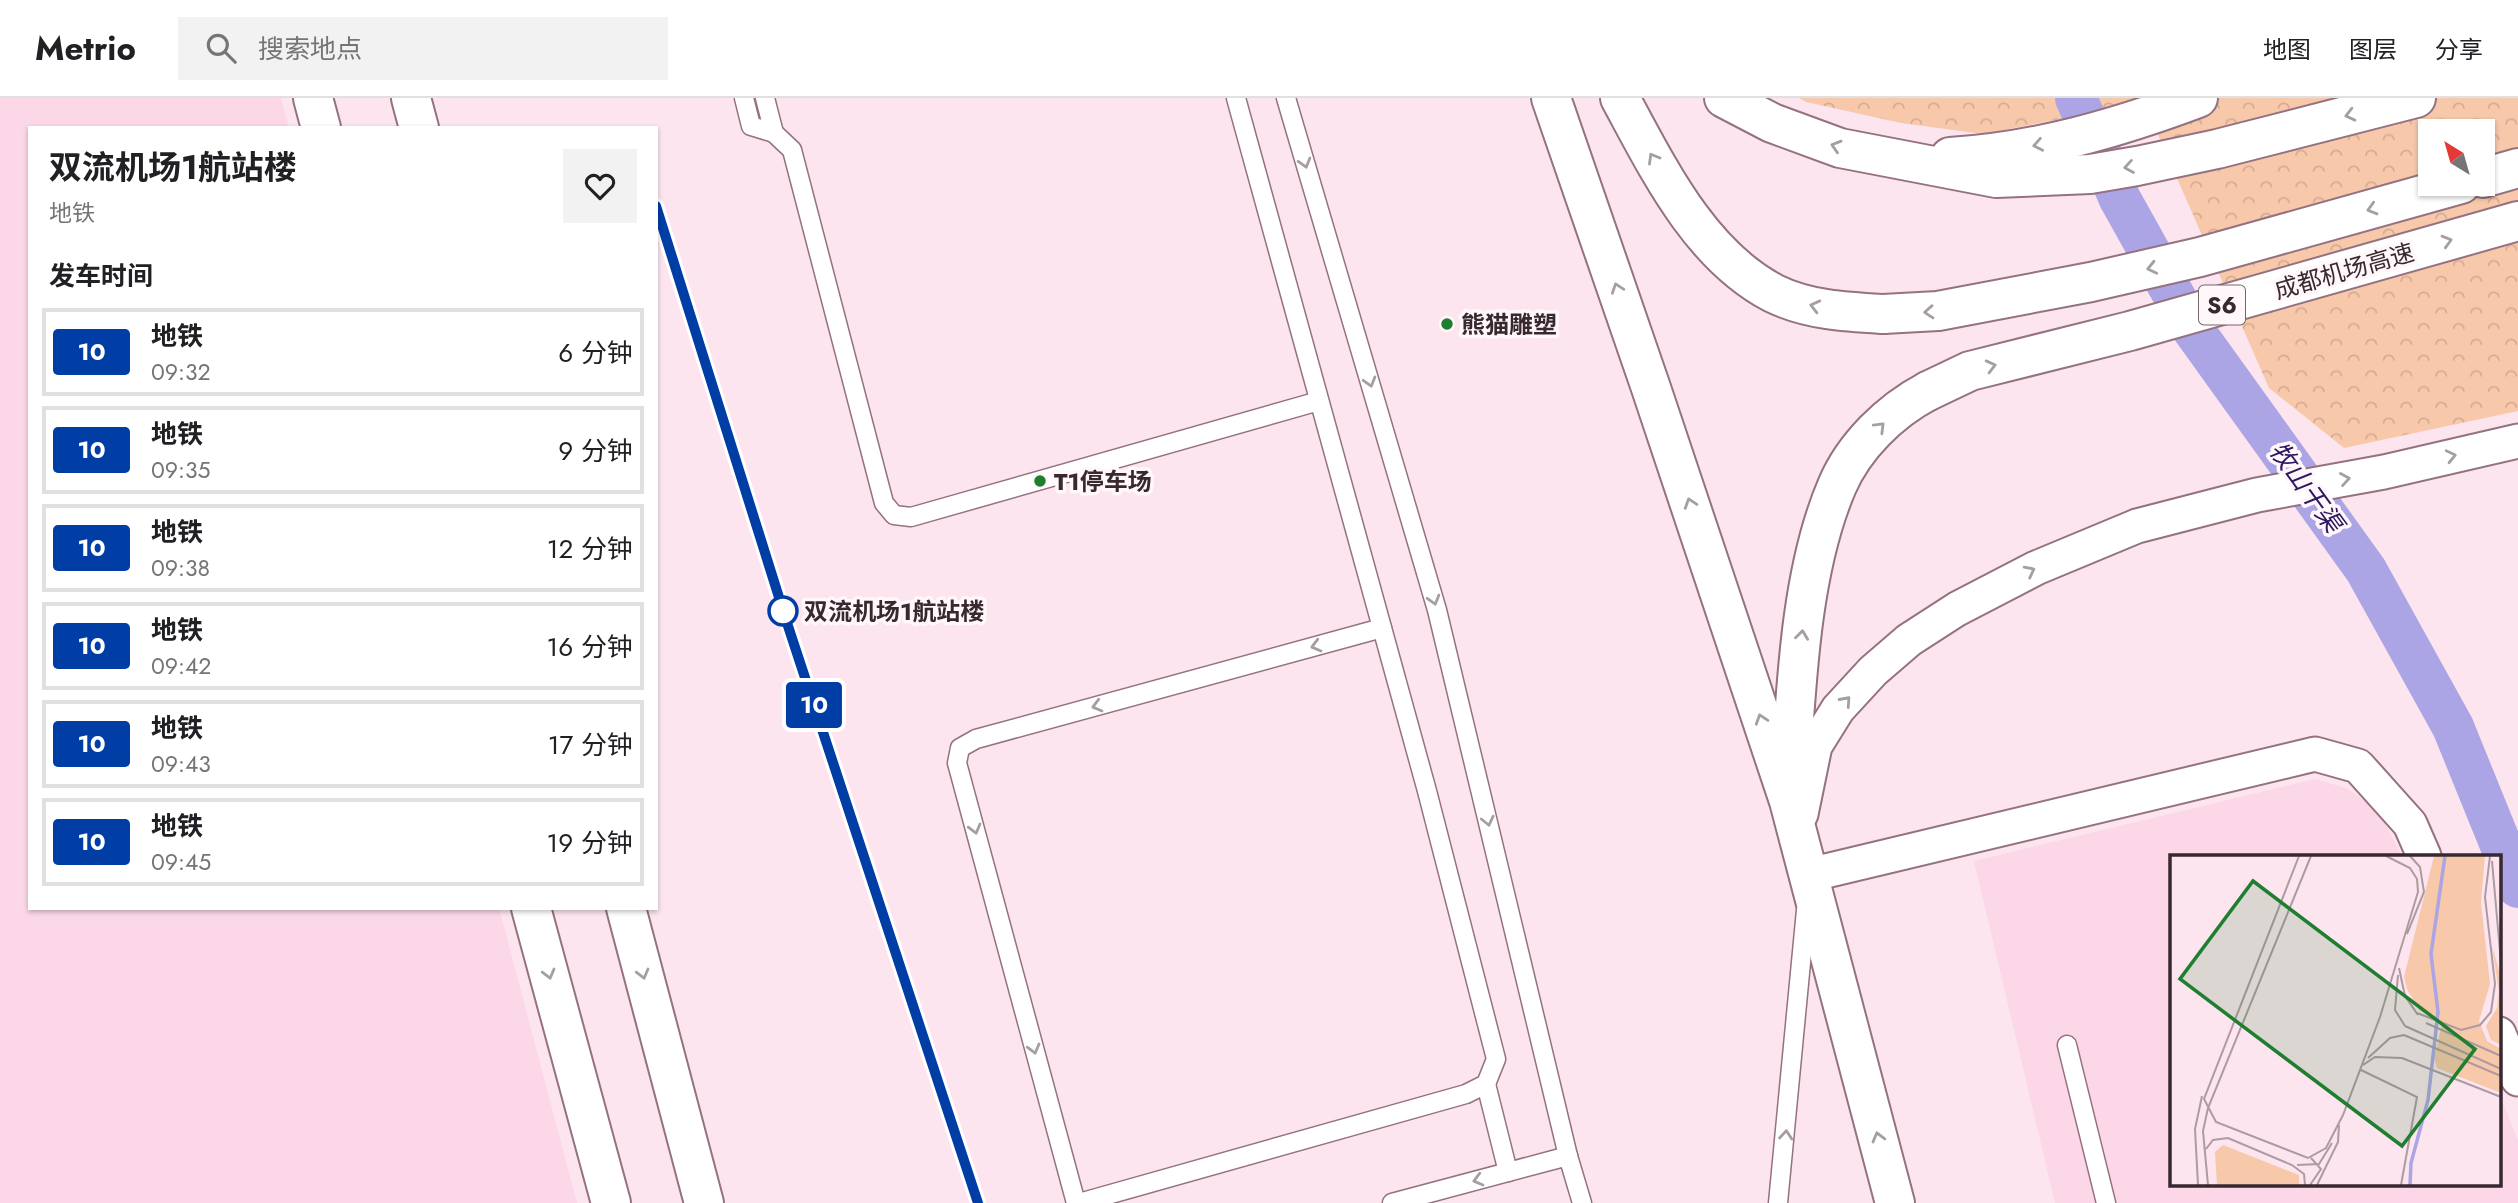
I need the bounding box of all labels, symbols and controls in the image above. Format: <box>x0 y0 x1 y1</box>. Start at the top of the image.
search box <box>178 17 668 80</box>
text: Metrio <box>35 25 136 72</box>
icon: search <box>202 29 240 67</box>
text: 搜索地点 <box>258 30 362 68</box>
text: 地图 <box>2263 32 2311 67</box>
text: 图层 <box>2349 32 2397 67</box>
text: 分享 <box>2435 32 2483 67</box>
one-way arrow <box>2344 107 2356 121</box>
north arrow <box>2418 119 2496 196</box>
map controls <box>2418 119 2495 196</box>
one-way arrow <box>2032 136 2044 151</box>
one-way arrow <box>1830 139 1842 154</box>
text: 双流机场1航站楼 <box>49 144 297 191</box>
button: heart <box>563 149 637 223</box>
one-way arrow <box>1648 152 1661 165</box>
one-way arrow <box>1297 157 1312 169</box>
one-way arrow <box>2123 159 2135 174</box>
text: 地铁 <box>49 196 95 230</box>
one-way arrow <box>2366 201 2378 215</box>
street label: 成都机场高速 <box>2270 234 2418 308</box>
one-way arrow <box>2440 235 2452 249</box>
text: 发车时间 <box>49 257 153 295</box>
one-way arrow <box>2146 260 2158 274</box>
one-way arrow <box>1611 282 1625 295</box>
road number: S6 <box>2199 286 2245 325</box>
one-way arrow <box>1809 300 1821 314</box>
one-way arrow <box>1923 304 1934 319</box>
place label: 熊猫雕塑 <box>1461 307 1557 342</box>
marker: 熊猫雕塑 <box>1439 316 1455 332</box>
text: 地铁 <box>151 317 203 355</box>
text: 10 <box>77 334 106 369</box>
text: 6 分钟 <box>558 334 633 372</box>
text: 09:32 <box>151 355 211 389</box>
one-way arrow <box>1985 360 1997 374</box>
one-way arrow <box>1361 375 1376 387</box>
text: 地铁 <box>151 415 203 453</box>
one-way arrow <box>1871 422 1884 435</box>
text: 10 <box>77 432 106 467</box>
text: 9 分钟 <box>558 432 633 470</box>
water label: 牧山干渠 <box>2260 434 2354 543</box>
one-way arrow <box>2445 450 2457 465</box>
text: 09:35 <box>151 453 210 487</box>
place label: T1停车场 <box>1054 464 1152 499</box>
one-way arrow <box>2339 472 2351 487</box>
marker: T1停车场 <box>1032 473 1048 489</box>
one-way arrow <box>1684 498 1698 510</box>
text: 地铁 <box>151 513 203 551</box>
text: 10 <box>77 530 106 565</box>
text: 12 分钟 <box>547 530 633 568</box>
text: 09:38 <box>151 551 210 585</box>
one-way arrow <box>2023 566 2035 580</box>
place label: 双流机场1航站楼 <box>804 594 984 629</box>
one-way arrow <box>1426 594 1441 606</box>
marker: 双流机场1航站楼 <box>768 596 798 626</box>
text: 地铁 <box>151 611 203 649</box>
text: 10 <box>77 628 106 663</box>
text: 16 分钟 <box>547 628 633 666</box>
one-way arrow <box>1795 630 1810 641</box>
one-way arrow <box>1310 638 1322 653</box>
text: 09:42 <box>151 649 211 683</box>
line badge: 10 <box>782 682 846 728</box>
text: 10 <box>800 687 828 722</box>
one-way arrow <box>1838 696 1850 709</box>
one-way arrow <box>1091 698 1103 712</box>
text: 地铁 <box>151 709 203 747</box>
one-way arrow <box>1755 714 1770 726</box>
text: 10 <box>77 726 106 761</box>
text: 17 分钟 <box>548 726 633 764</box>
text: 09:43 <box>151 747 211 781</box>
text: 地铁 <box>151 807 203 845</box>
one-way arrow <box>1479 815 1494 827</box>
one-way arrow <box>967 823 981 835</box>
text: 10 <box>77 824 106 859</box>
text: 19 分钟 <box>547 824 633 862</box>
text: 09:45 <box>151 845 211 879</box>
inset map <box>2170 855 2500 1186</box>
one-way arrow <box>541 968 555 980</box>
one-way arrow <box>635 968 649 980</box>
one-way arrow <box>1026 1043 1040 1055</box>
one-way arrow <box>1778 1129 1793 1140</box>
one-way arrow <box>1872 1131 1886 1143</box>
one-way arrow <box>1472 1172 1484 1186</box>

